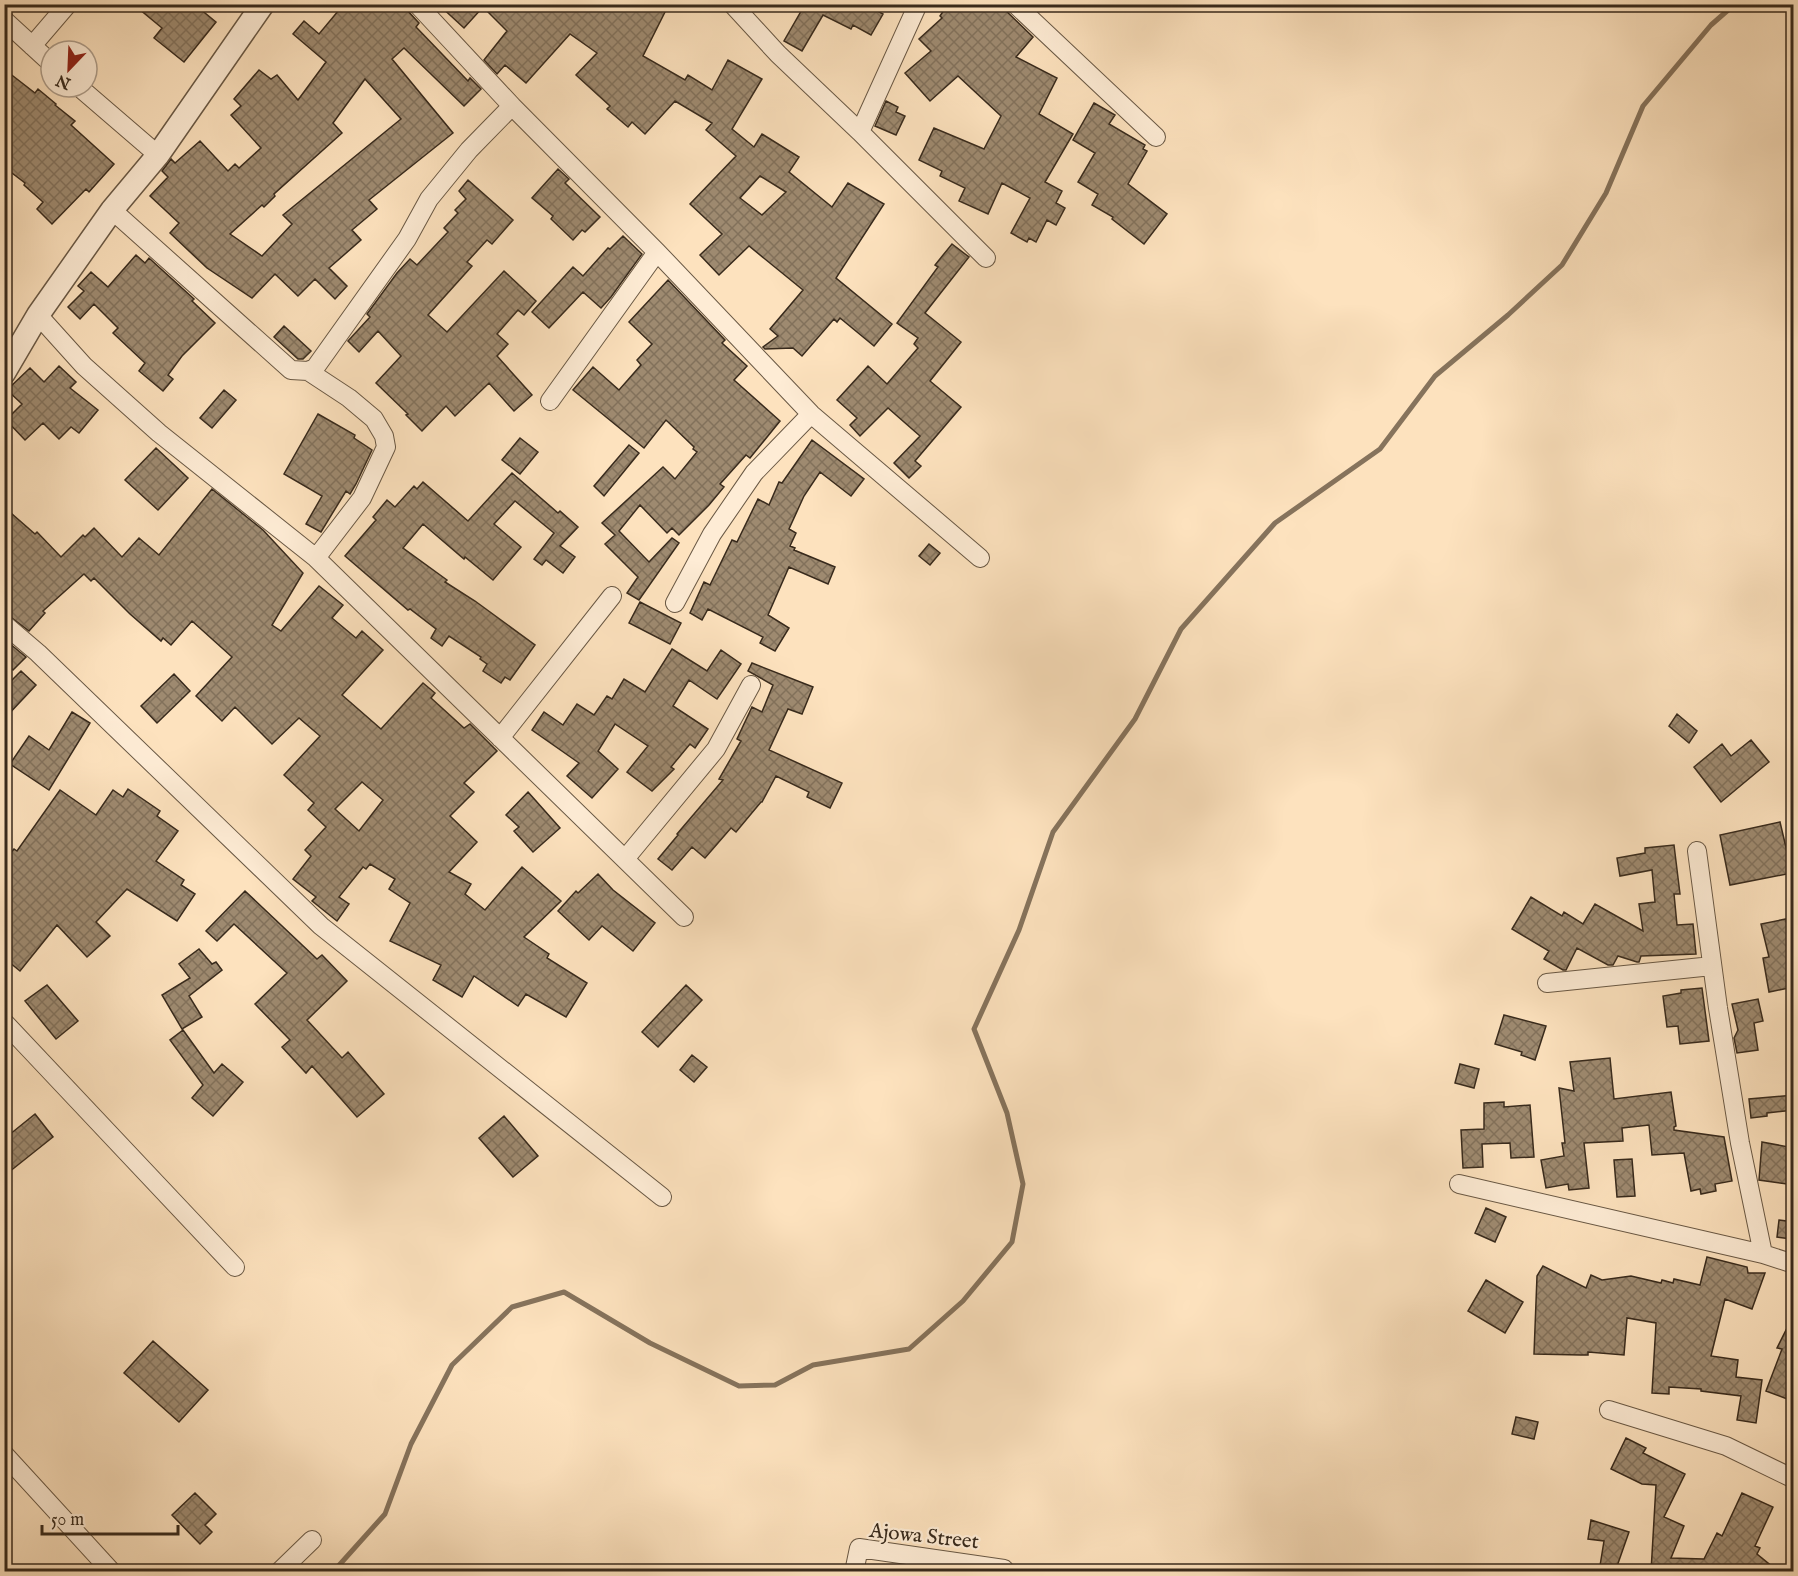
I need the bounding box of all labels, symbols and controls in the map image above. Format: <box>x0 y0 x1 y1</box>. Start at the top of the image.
north arrow <box>39 39 99 99</box>
text: N <box>53 69 75 93</box>
scale bar <box>42 1498 178 1536</box>
text: 50 m <box>51 1509 84 1532</box>
street label: Ajowa Street <box>867 1518 980 1556</box>

